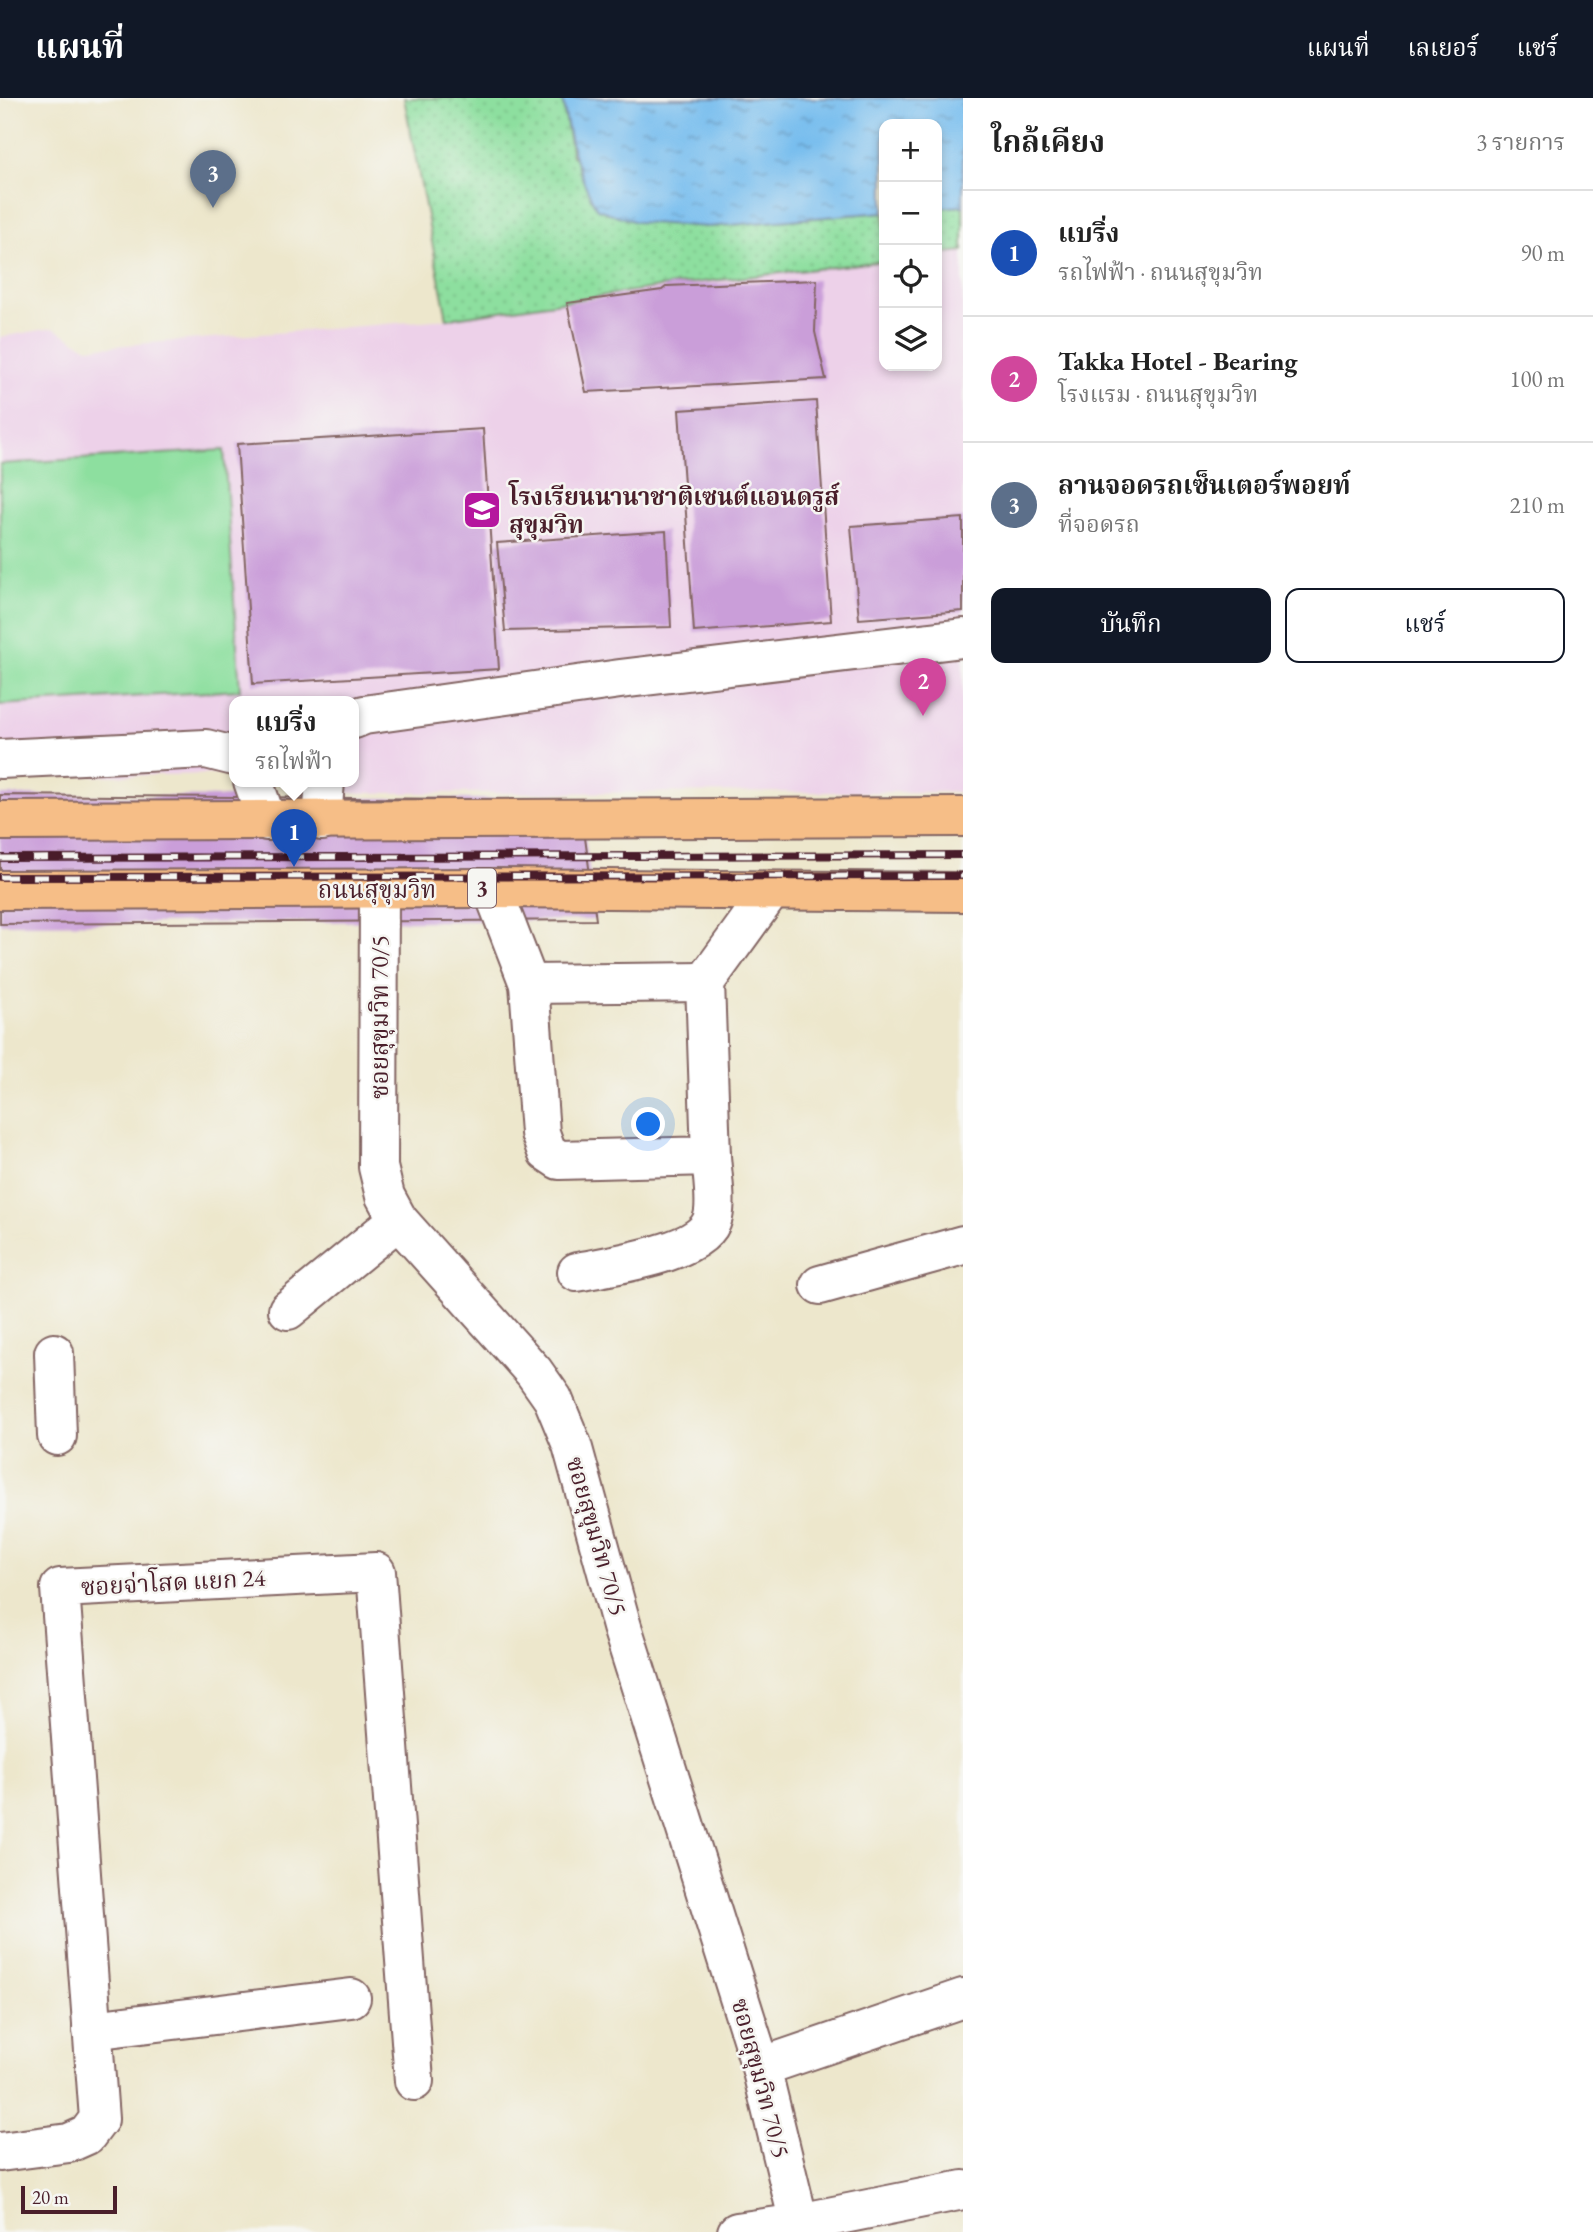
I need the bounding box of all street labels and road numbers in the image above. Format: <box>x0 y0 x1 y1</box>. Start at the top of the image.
road number: 3 <box>468 868 496 908</box>
street label: ถนนสุขุมวิท <box>318 874 436 905</box>
street label: ซอยสุขุมวิท 70/5 <box>364 935 395 1099</box>
street label: ซอยสุขุมวิท 70/5 <box>560 1453 634 1619</box>
street label: ซอยจ่าโสด แยก 24 <box>80 1560 267 1602</box>
street label: ซอยสุขุมวิท 70/5 <box>725 1995 797 2161</box>

